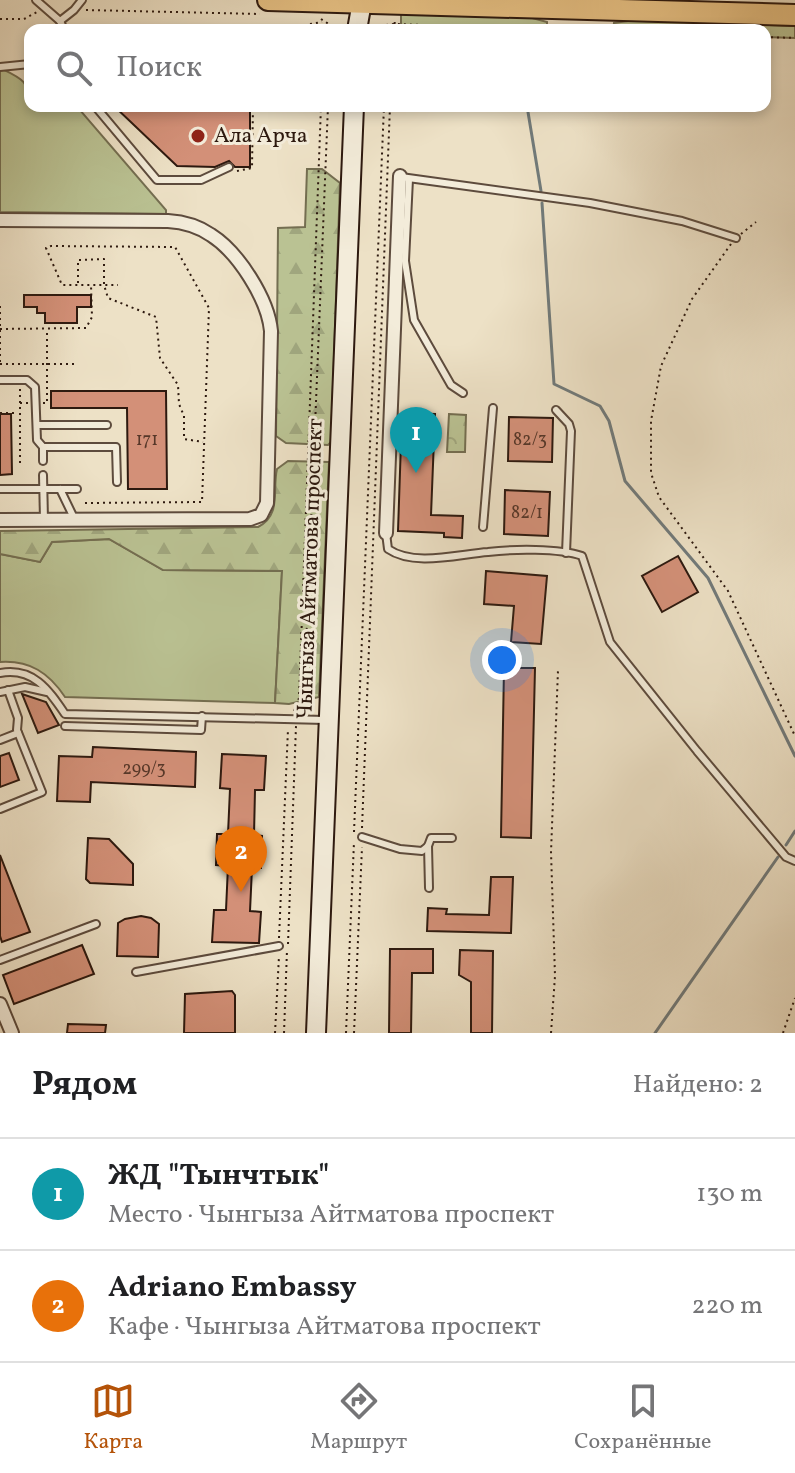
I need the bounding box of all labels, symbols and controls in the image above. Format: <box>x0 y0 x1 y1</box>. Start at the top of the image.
search box <box>24 24 771 112</box>
icon: search <box>52 46 96 90</box>
text: Поиск <box>116 47 202 89</box>
place label: Ала Арча <box>214 121 308 152</box>
marker: Ала Арча <box>189 127 207 145</box>
pin: 1 <box>390 407 442 473</box>
street label: Чынгыза Айтматова проспект <box>290 418 332 720</box>
house number: 171 <box>136 428 158 453</box>
house number: 82/3 <box>513 428 547 453</box>
house number: 82/1 <box>511 501 543 526</box>
your location <box>482 640 522 680</box>
house number: 299/3 <box>122 757 166 782</box>
pin: 2 <box>215 826 267 892</box>
text: Рядом <box>32 1062 137 1109</box>
text: Найдено: 2 <box>633 1067 763 1103</box>
text: ЖД "Тынчтык" <box>108 1155 329 1197</box>
text: 1 <box>53 1176 63 1212</box>
text: 130 m <box>696 1176 763 1212</box>
text: Место · Чынгыза Айтматова проспект <box>108 1197 554 1233</box>
text: Adriano Embassy <box>108 1267 356 1309</box>
text: 2 <box>51 1288 65 1324</box>
text: 220 m <box>691 1288 763 1324</box>
text: Кафе · Чынгыза Айтматова проспект <box>108 1309 541 1345</box>
tab: Карта <box>83 1379 143 1458</box>
tab: Маршрут <box>310 1379 407 1458</box>
tab: Сохранённые <box>574 1379 711 1458</box>

